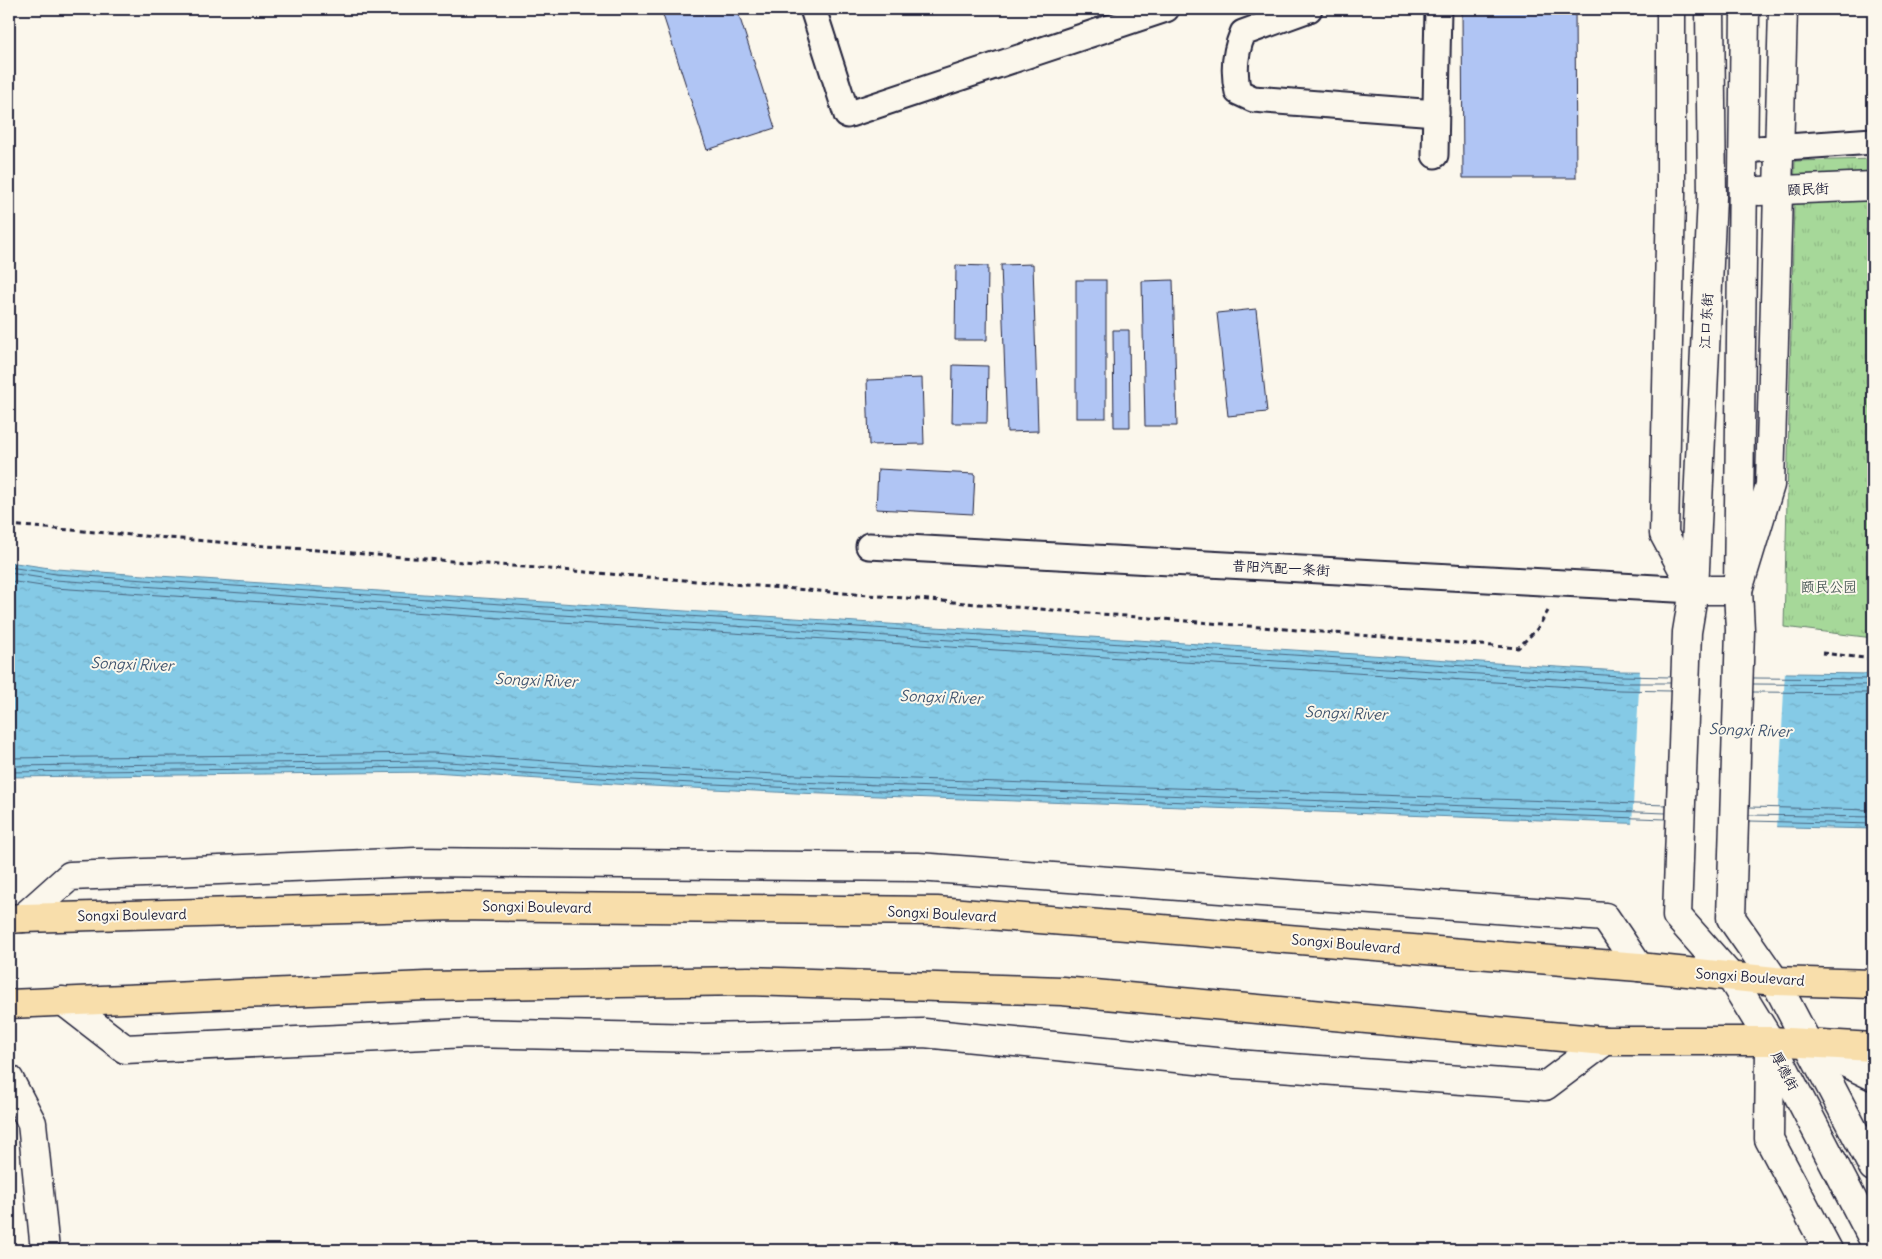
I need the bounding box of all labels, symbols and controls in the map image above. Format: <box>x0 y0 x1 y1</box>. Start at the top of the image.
street label: 颐民街 <box>1787 179 1829 199</box>
street label: 江口东街 <box>1696 293 1716 349</box>
street label: 昔阳汽配一条街 <box>1232 556 1330 580</box>
park label: 颐民公园 <box>1801 578 1857 596</box>
water label: Songxi River <box>90 653 175 675</box>
water label: Songxi River <box>494 669 579 691</box>
water label: Songxi River <box>899 686 984 708</box>
water label: Songxi River <box>1304 702 1389 724</box>
water label: Songxi River <box>1708 719 1793 741</box>
street label: Songxi Boulevard <box>482 897 592 917</box>
street label: Songxi Boulevard <box>887 902 997 926</box>
street label: Songxi Boulevard <box>77 905 187 925</box>
street label: Songxi Boulevard <box>1291 930 1401 958</box>
street label: Songxi Boulevard <box>1695 964 1805 990</box>
street label: 厚德街 <box>1767 1048 1803 1094</box>

